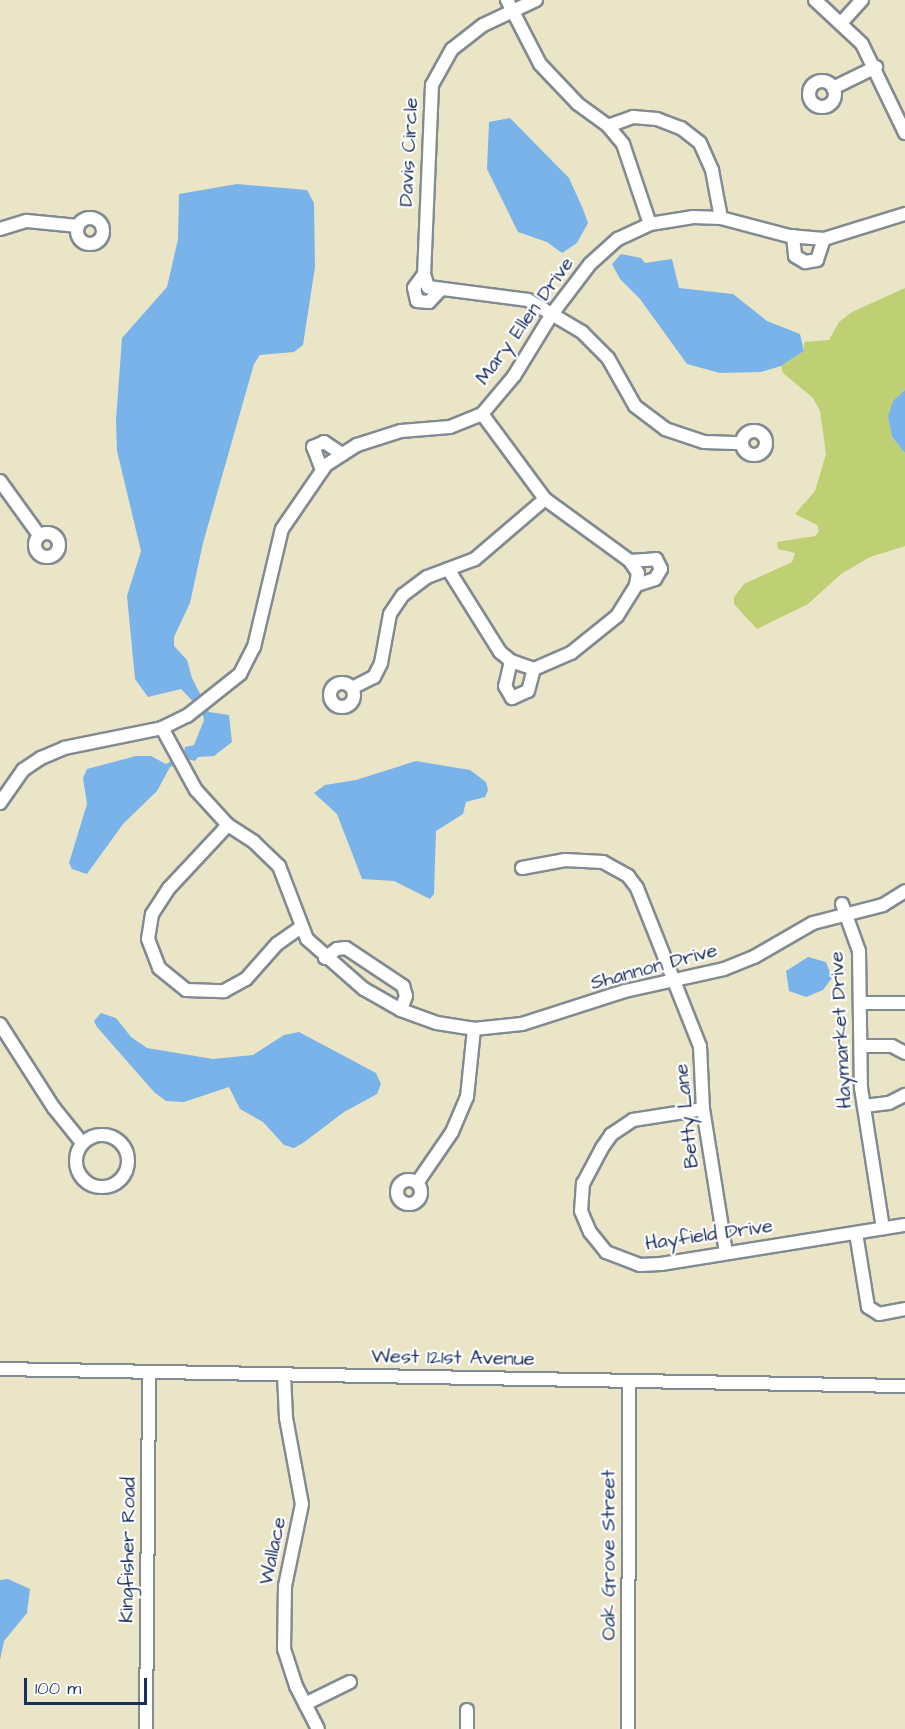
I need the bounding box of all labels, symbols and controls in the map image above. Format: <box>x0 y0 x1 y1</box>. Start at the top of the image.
street label: Davis Circle <box>394 97 424 207</box>
street label: Mary Ellen Drive <box>471 252 579 390</box>
street label: Shannon Drive <box>588 939 720 995</box>
street label: Haymarket Drive <box>825 951 857 1109</box>
street label: Betty Lane <box>670 1063 704 1169</box>
street label: Hayfield Drive <box>644 1214 774 1256</box>
street label: West 121st Avenue <box>371 1345 535 1371</box>
street label: Oak Grove Street <box>597 1470 621 1640</box>
street label: Kingfisher Road <box>115 1477 141 1623</box>
street label: Wallace <box>254 1515 292 1587</box>
scale bar <box>27 1666 150 1704</box>
text: 100 m <box>35 1676 81 1701</box>

